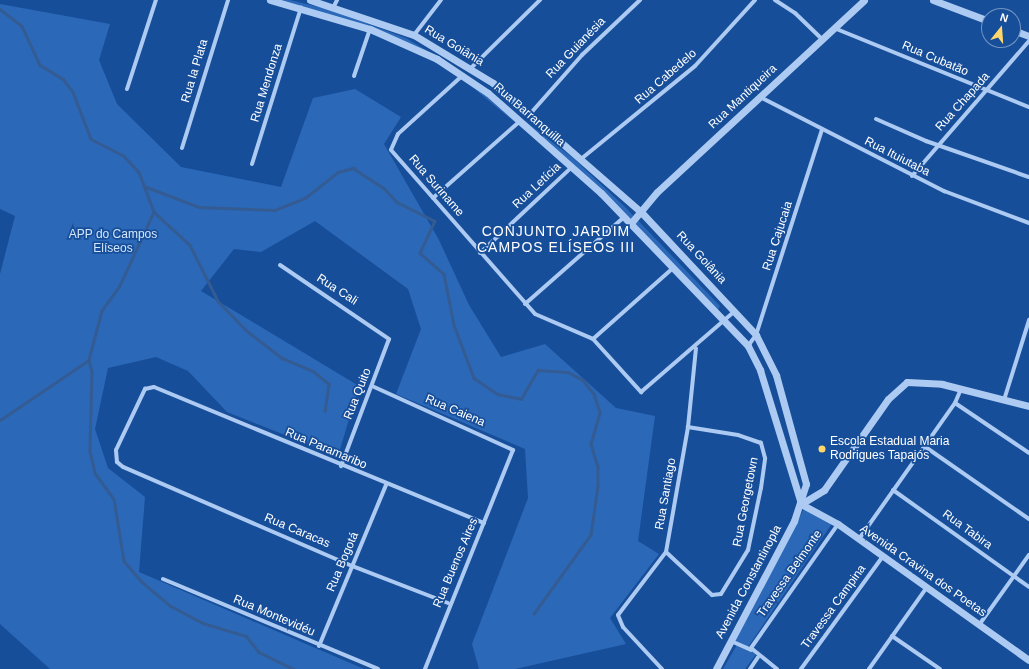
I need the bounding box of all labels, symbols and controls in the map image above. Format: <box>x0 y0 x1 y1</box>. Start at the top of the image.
north arrow <box>981 8 1021 48</box>
text: N <box>999 11 1010 24</box>
street label: Rua Guianésia <box>543 14 609 82</box>
street label: Rua Goiânia <box>422 23 486 69</box>
street label: Rua la Plata <box>179 38 211 104</box>
street label: Rua Cubatão <box>900 39 970 79</box>
street label: Rua Mendonza <box>248 42 286 124</box>
street label: Rua Cabedelo <box>632 46 700 108</box>
street label: Rua Mantiqueira <box>706 62 780 132</box>
street label: Rua Chapada <box>933 70 993 134</box>
street label: Rua Barranquilla <box>491 80 567 150</box>
street label: Rua Ituiutaba <box>862 134 932 180</box>
street label: Rua Suriname <box>405 152 467 220</box>
street label: Rua Letícia <box>510 160 564 212</box>
street label: Rua Cajucaia <box>760 200 796 272</box>
district label: CONJUNTO JARDIM CAMPOS ELÍSEOS III <box>477 223 635 256</box>
park label: APP do Campos Elíseos <box>69 228 157 256</box>
street label: Rua Goiânia <box>673 229 729 287</box>
street label: Rua Cali <box>314 271 360 309</box>
street label: Rua Quito <box>341 366 375 422</box>
street label: Rua Caiena <box>423 392 487 430</box>
street label: Rua Paramaribo <box>283 425 369 473</box>
place label: Escola Estadual Maria Rodrigues Tapajós <box>830 435 949 463</box>
marker: Escola Estadual Maria Rodrigues Tapajós <box>817 444 827 454</box>
street label: Rua Georgetown <box>730 456 762 548</box>
street label: Rua Santiago <box>653 457 679 531</box>
street label: Rua Tabira <box>939 507 995 553</box>
street label: Rua Caracas <box>262 511 332 551</box>
street label: Rua Buenos Aires <box>430 516 482 610</box>
street label: Avenida Cravina dos Poetas <box>857 522 989 620</box>
street label: Avenida Constantinopla <box>713 523 785 641</box>
street label: Travessa Belmonte <box>755 528 825 620</box>
street label: Rua Bogotá <box>324 530 362 594</box>
street label: Travessa Campina <box>799 562 869 652</box>
street label: Rua Montevidéu <box>231 592 317 640</box>

